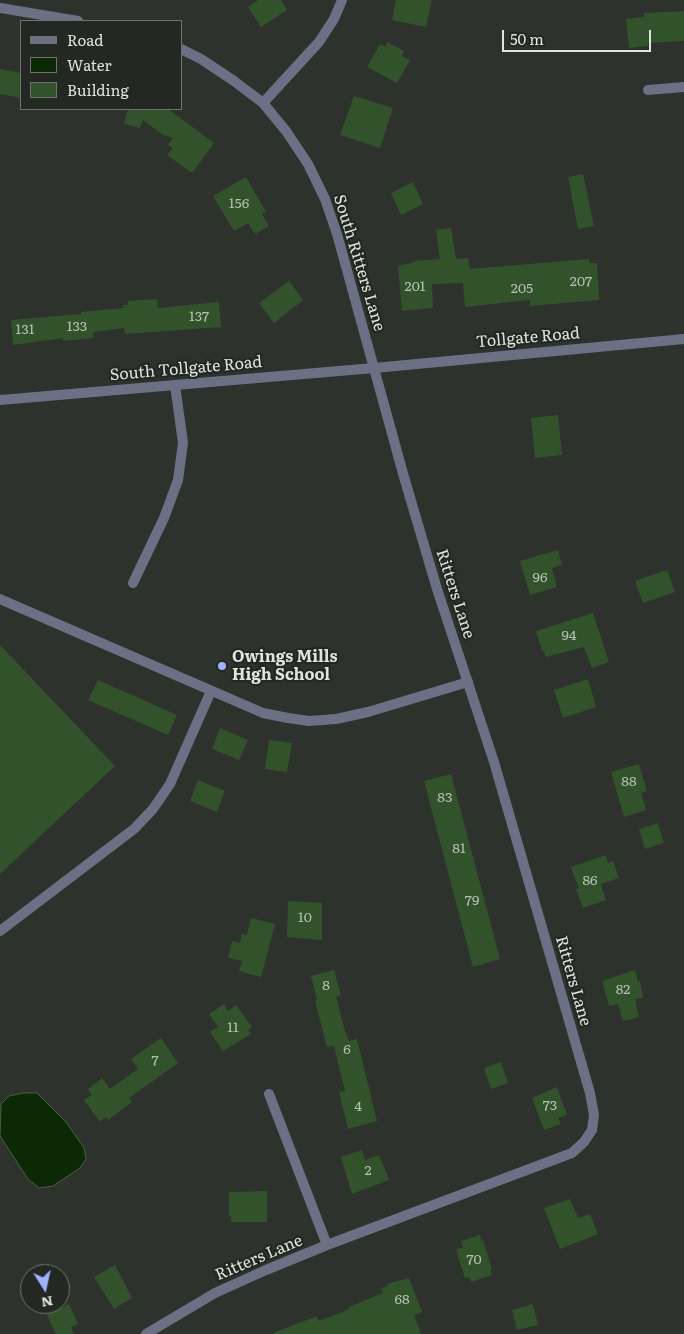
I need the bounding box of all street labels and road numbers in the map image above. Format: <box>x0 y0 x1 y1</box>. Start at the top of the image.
street label: South Ritters Lane <box>329 192 389 334</box>
street label: Tollgate Road <box>475 324 581 352</box>
street label: South Tollgate Road <box>109 353 263 385</box>
street label: Ritters Lane <box>432 547 478 641</box>
street label: Ritters Lane <box>551 934 595 1028</box>
street label: Ritters Lane <box>212 1231 306 1285</box>

